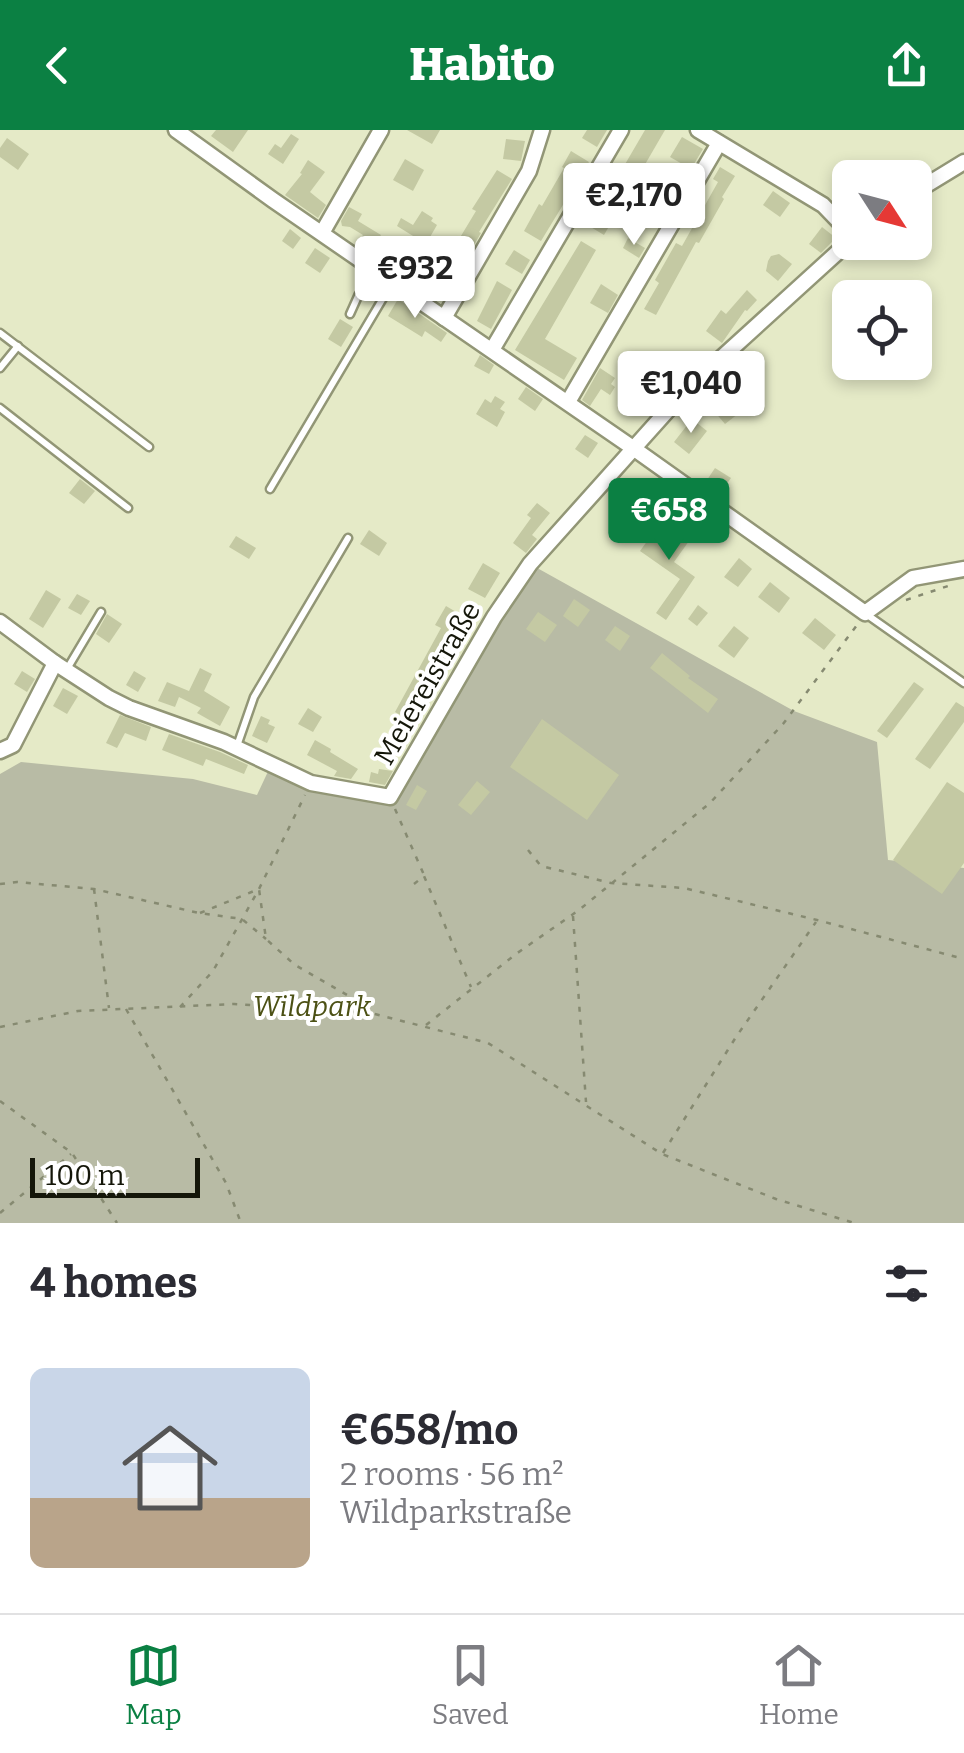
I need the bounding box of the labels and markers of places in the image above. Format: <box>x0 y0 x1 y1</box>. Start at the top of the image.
pin: €2,170 <box>553 163 715 248</box>
pin: €932 <box>356 236 474 321</box>
pin: €1,040 <box>610 351 772 436</box>
pin: €658 <box>610 478 728 563</box>

